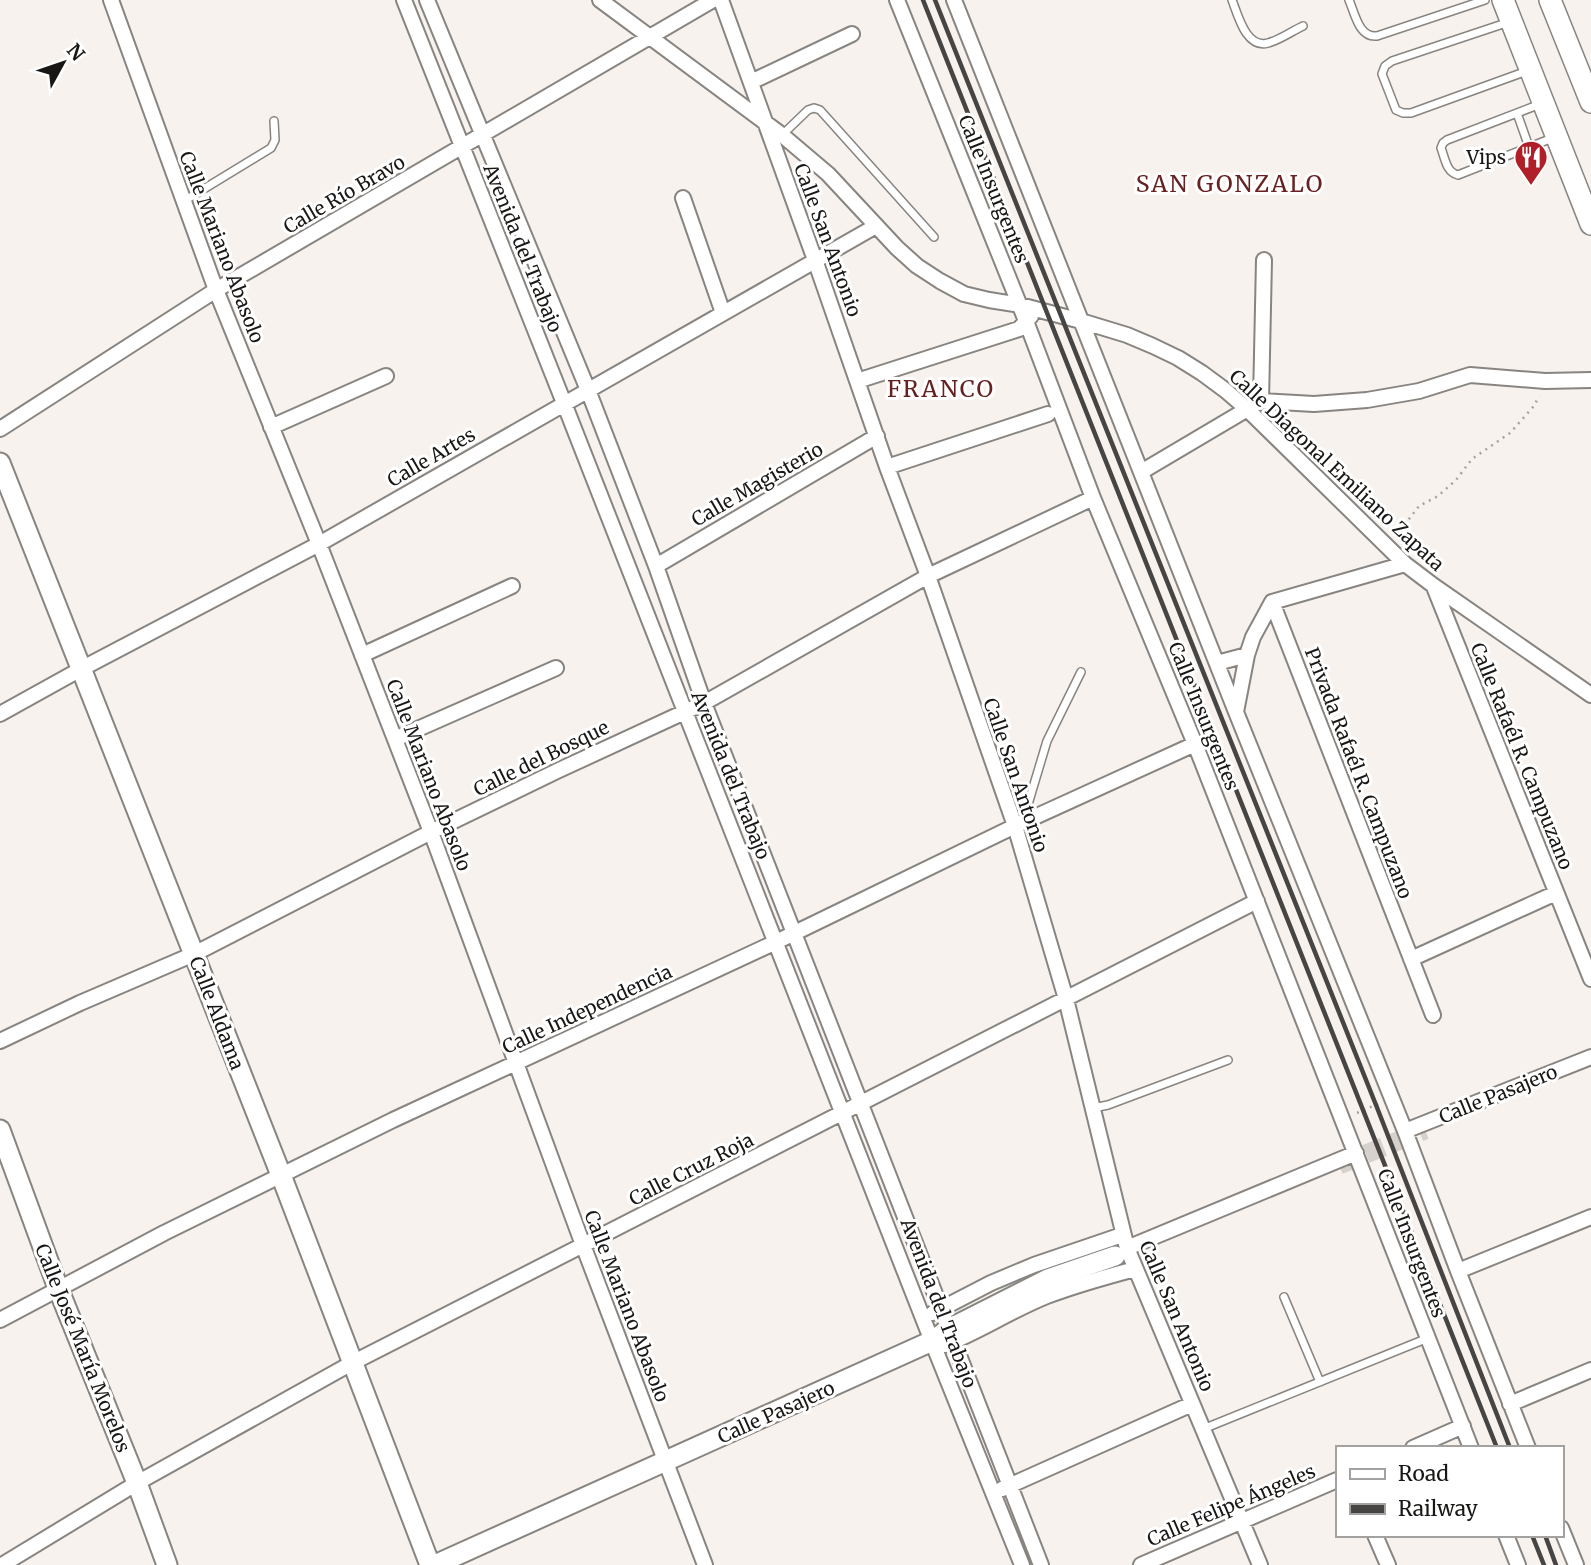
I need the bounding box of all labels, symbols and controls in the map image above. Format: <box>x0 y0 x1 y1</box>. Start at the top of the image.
north arrow <box>28 28 98 98</box>
text: N <box>62 39 90 66</box>
street label: Calle Insurgentes <box>953 111 1035 267</box>
restaurant icon: Vips <box>1512 138 1550 187</box>
place label: Vips <box>1466 145 1506 169</box>
street label: Calle Mariano Abasolo <box>174 148 270 346</box>
street label: Calle Río Bravo <box>279 149 409 239</box>
street label: Avenida del Trabajo <box>478 159 568 336</box>
street label: Calle San Antonio <box>789 160 867 320</box>
district label: SAN GONZALO <box>1136 169 1324 198</box>
street label: Calle Diagonal Emiliano Zapata <box>1225 364 1449 576</box>
district label: FRANCO <box>887 374 995 403</box>
street label: Calle Artes <box>383 422 479 492</box>
street label: Calle Magisterio <box>687 437 827 531</box>
street label: Calle Insurgentes <box>1163 638 1245 794</box>
street label: Calle Rafaél R. Campuzano <box>1465 639 1579 873</box>
street label: Privada Rafaél R. Campuzano <box>1300 644 1418 902</box>
street label: Calle Mariano Abasolo <box>381 676 477 874</box>
street label: Avenida del Trabajo <box>686 686 776 863</box>
street label: Calle San Antonio <box>978 695 1054 855</box>
street label: Calle del Bosque <box>469 715 613 801</box>
street label: Calle Aldama <box>184 953 250 1073</box>
street label: Calle Independencia <box>498 959 676 1059</box>
street label: Calle Pasajero <box>1435 1059 1561 1129</box>
street label: Calle Cruz Roja <box>625 1127 757 1211</box>
street label: Calle Insurgentes <box>1373 1165 1451 1321</box>
street label: Calle Mariano Abasolo <box>579 1207 675 1405</box>
street label: Avenida del Trabajo <box>895 1214 982 1391</box>
street label: Calle San Antonio <box>1134 1237 1220 1395</box>
street label: Calle José María Morelos <box>30 1240 136 1456</box>
street label: Calle Pasajero <box>714 1375 838 1449</box>
legend <box>1336 1446 1563 1537</box>
street label: Calle Felipe Ángeles <box>1143 1459 1319 1551</box>
text: Road <box>1398 1460 1449 1487</box>
text: Railway <box>1398 1495 1479 1522</box>

